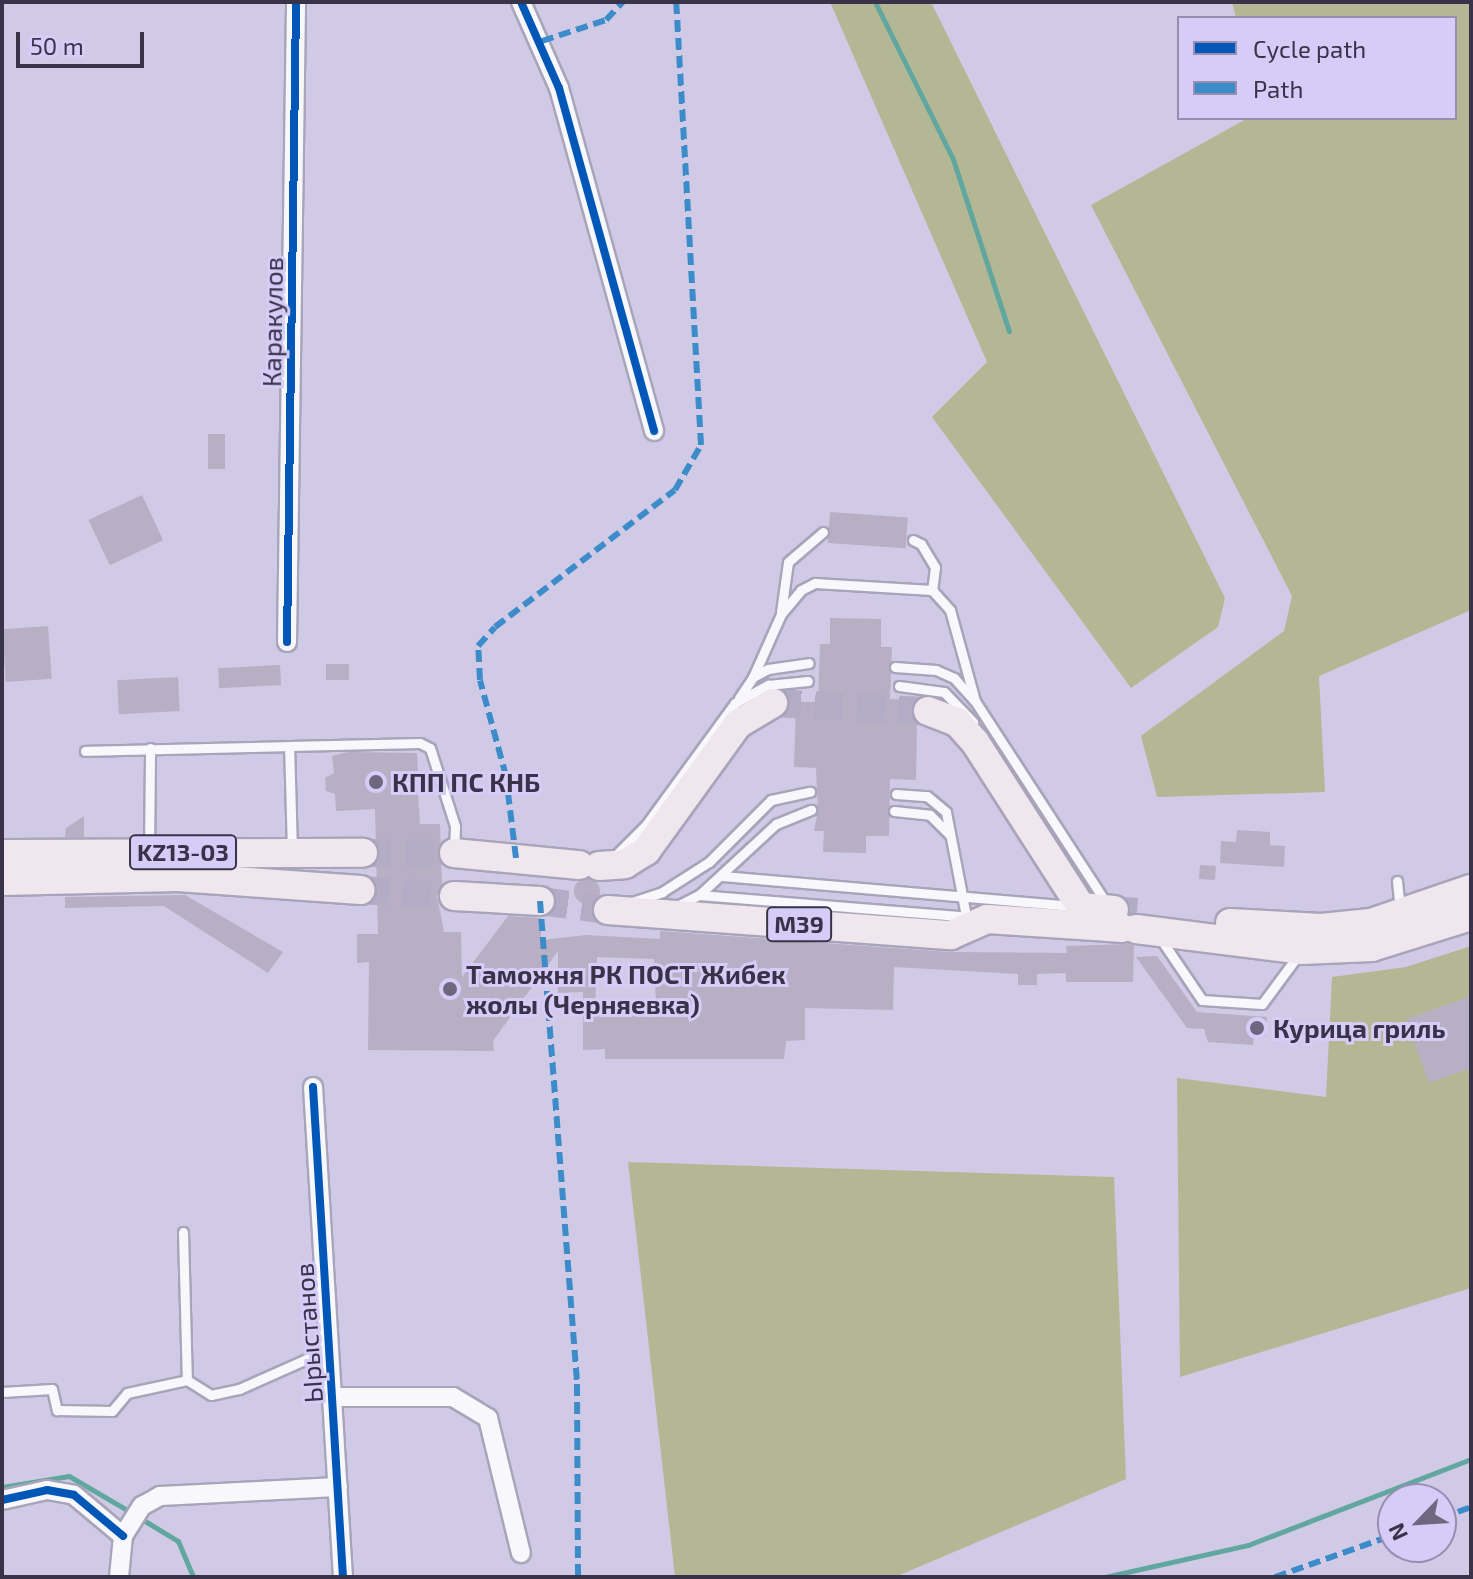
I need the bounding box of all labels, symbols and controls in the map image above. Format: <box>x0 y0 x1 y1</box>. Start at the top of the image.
scale bar <box>20 16 148 66</box>
legend <box>1177 16 1457 120</box>
text: 50 m <box>30 31 84 60</box>
text: Cycle path <box>1253 34 1366 63</box>
text: Path <box>1253 74 1303 103</box>
street label: Каракулов <box>255 257 289 387</box>
place label: КПП ПС КНБ <box>392 766 540 798</box>
marker: КПП ПС КНБ <box>367 773 385 791</box>
road number: KZ13-03 <box>129 832 237 872</box>
road number: M39 <box>765 904 833 944</box>
place label: Таможня РК ПОСТ Жибек жолы (Черняевка) <box>466 958 786 1020</box>
marker: Таможня РК ПОСТ Жибек жолы (Черняевка) <box>441 980 459 998</box>
place label: Курица гриль <box>1273 1012 1446 1044</box>
marker: Курица гриль <box>1248 1019 1266 1037</box>
street label: Ырыстанов <box>288 1262 328 1404</box>
north arrow <box>1377 1483 1457 1563</box>
text: N <box>1382 1520 1412 1545</box>

